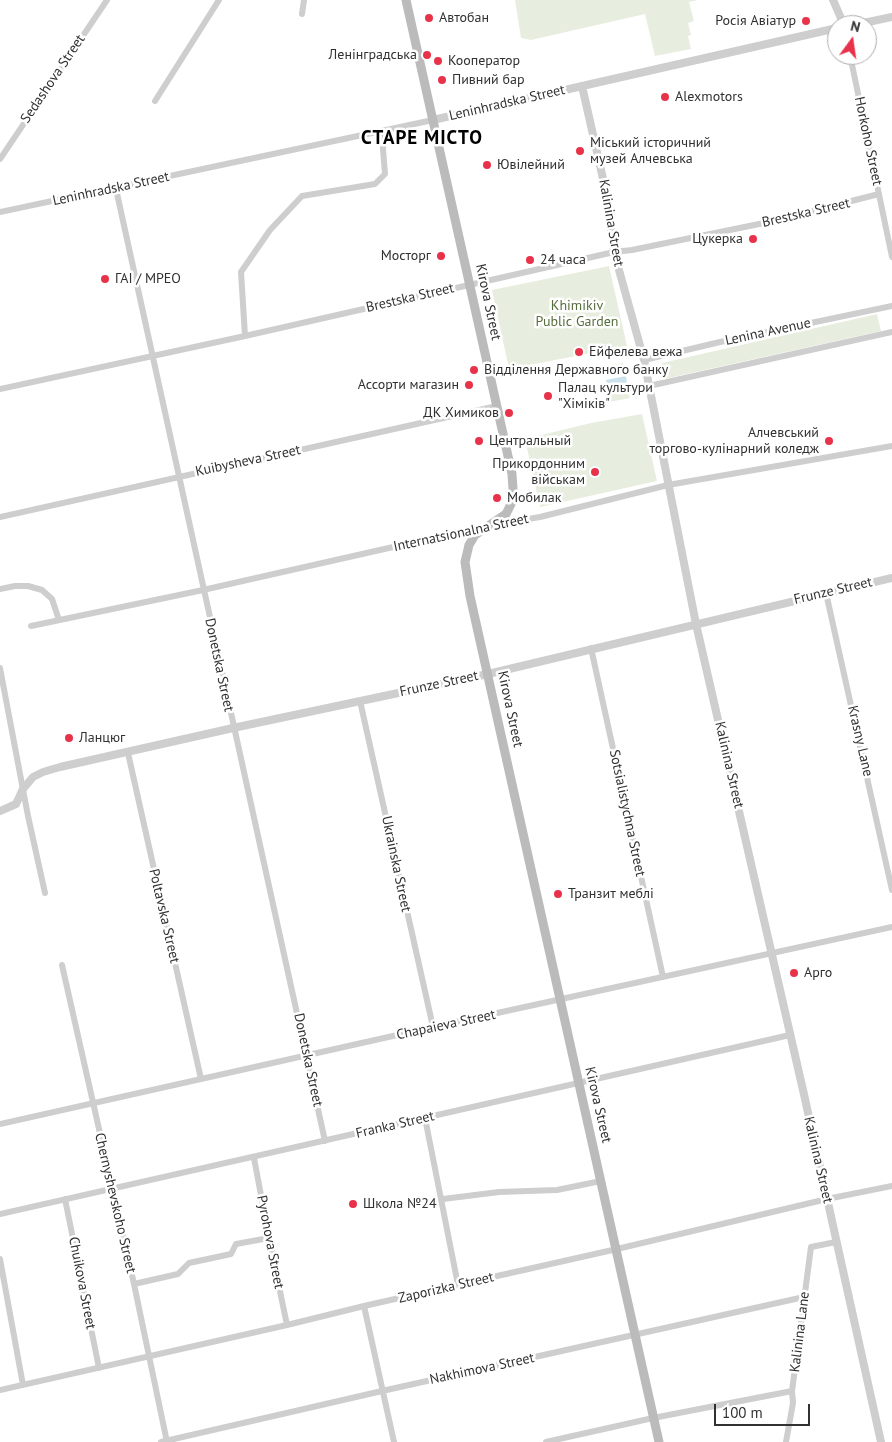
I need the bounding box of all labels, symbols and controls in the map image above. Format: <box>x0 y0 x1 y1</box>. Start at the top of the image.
place label: Автобан <box>439 10 489 26</box>
marker: Автобан <box>423 12 435 24</box>
place label: Росія Авіатур <box>715 13 796 29</box>
marker: Росія Авіатур <box>800 15 812 27</box>
north arrow <box>827 15 877 65</box>
text: N <box>849 17 862 36</box>
street label: Sedashova Street <box>17 32 89 126</box>
place label: Ленінградська <box>329 47 417 63</box>
marker: Ленінградська <box>421 49 433 61</box>
place label: Кооператор <box>448 53 520 69</box>
marker: Кооператор <box>432 55 444 67</box>
place label: Пивний бар <box>452 72 524 88</box>
marker: Пивний бар <box>436 74 448 86</box>
street label: Leninhradska Street <box>447 81 567 125</box>
place label: Alexmotors <box>675 89 743 105</box>
marker: Alexmotors <box>659 91 671 103</box>
street label: Horkoho Street <box>850 95 886 187</box>
district label: СТАРЕ МІСТО <box>360 128 484 150</box>
place label: Міський історичний музей Алчевська <box>590 135 711 168</box>
marker: Міський історичний музей Алчевська <box>574 145 586 157</box>
place label: Ювілейний <box>497 157 565 173</box>
marker: Ювілейний <box>481 159 493 171</box>
street label: Leninhradska Street <box>51 168 171 210</box>
street label: Kalinina Street <box>595 178 627 268</box>
street label: Brestska Street <box>760 195 852 231</box>
place label: Цукерка <box>692 231 743 247</box>
marker: Цукерка <box>747 233 759 245</box>
place label: Мосторг <box>381 248 431 264</box>
marker: Мосторг <box>435 250 447 262</box>
place label: 24 часа <box>540 252 586 268</box>
marker: 24 часа <box>524 254 536 266</box>
street label: Kirova Street <box>472 262 504 342</box>
place label: ГАІ / МРЕО <box>115 271 181 287</box>
marker: ГАІ / МРЕО <box>99 273 111 285</box>
street label: Brestska Street <box>364 280 456 316</box>
park label: Khimikiv Public Garden <box>536 298 618 331</box>
street label: Lenina Avenue <box>724 315 812 349</box>
place label: Ейфелева вежа <box>589 344 682 360</box>
marker: Ейфелева вежа <box>573 346 585 358</box>
place label: Відділення Державного банку <box>484 362 668 378</box>
marker: Відділення Державного банку <box>468 364 480 376</box>
place label: Ассорти магазин <box>358 377 459 393</box>
marker: Ассорти магазин <box>463 379 475 391</box>
place label: Палац культури "Хіміків" <box>558 380 653 412</box>
marker: Палац культури "Хіміків" <box>542 390 554 402</box>
place label: ДК Химиков <box>423 405 499 421</box>
marker: ДК Химиков <box>503 407 515 419</box>
place label: Алчевський торгово-кулінарний коледж <box>650 425 819 458</box>
place label: Центральный <box>489 433 571 449</box>
marker: Центральный <box>473 435 485 447</box>
marker: Алчевський торгово-кулінарний коледж <box>823 435 835 447</box>
street label: Kuibysheva Street <box>194 442 302 480</box>
place label: Прикордонним військам <box>492 456 585 488</box>
marker: Прикордонним військам <box>589 466 601 478</box>
place label: Мобилак <box>507 490 561 506</box>
marker: Мобилак <box>491 492 503 504</box>
street label: Internatsionalna Street <box>392 510 530 556</box>
street label: Frunze Street <box>792 574 874 608</box>
street label: Donetska Street <box>201 617 237 713</box>
street label: Frunze Street <box>398 667 480 701</box>
street label: Kirova Street <box>494 669 526 749</box>
street label: Krasny Lane <box>844 704 876 778</box>
street label: Kalinina Street <box>711 720 747 810</box>
place label: Ланцюг <box>79 730 125 746</box>
marker: Ланцюг <box>63 732 75 744</box>
street label: Sotsialistychna Street <box>605 748 649 878</box>
street label: Ukrainska Street <box>378 814 414 914</box>
street label: Poltavska Street <box>145 867 183 965</box>
place label: Транзит меблі <box>568 886 654 902</box>
marker: Транзит меблі <box>552 888 564 900</box>
place label: Арго <box>804 965 832 981</box>
marker: Арго <box>788 967 800 979</box>
street label: Chapaieva Street <box>395 1006 497 1044</box>
street label: Donetska Street <box>290 1012 326 1108</box>
street label: Kirova Street <box>581 1065 615 1145</box>
street label: Franka Street <box>354 1108 436 1142</box>
street label: Kalinina Street <box>800 1115 836 1205</box>
street label: Chernyshevskoho Street <box>91 1131 139 1275</box>
street label: Pyrohova Street <box>253 1194 287 1290</box>
place label: Школа №24 <box>363 1196 437 1212</box>
marker: Школа №24 <box>347 1198 359 1210</box>
street label: Chuikova Street <box>65 1235 99 1331</box>
street label: Zaporizka Street <box>397 1269 495 1307</box>
street label: Kalinina Lane <box>787 1291 813 1373</box>
street label: Nakhimova Street <box>428 1350 536 1388</box>
scale bar <box>717 1394 813 1426</box>
text: 100 m <box>722 1403 763 1422</box>

